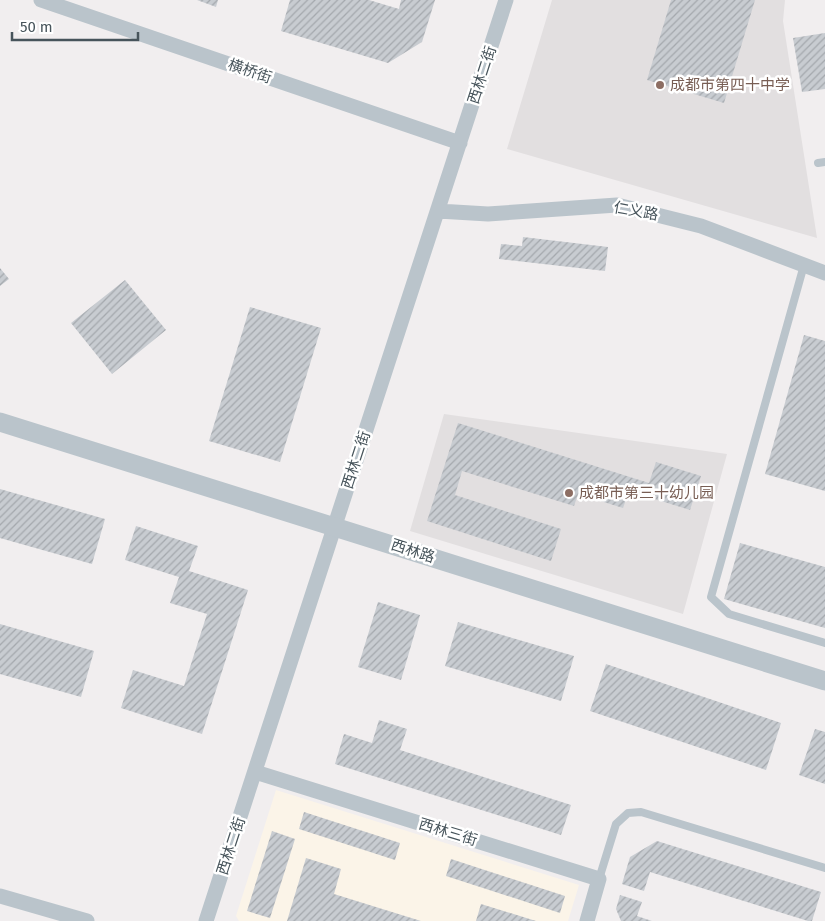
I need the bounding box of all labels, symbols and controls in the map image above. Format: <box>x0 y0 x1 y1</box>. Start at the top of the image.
scale bar <box>12 10 139 42</box>
text: 50 m <box>20 18 53 36</box>
street label: 西林二街 <box>464 44 500 106</box>
street label: 横桥街 <box>226 55 274 87</box>
place label: 成都市第四十中学 <box>670 76 790 94</box>
marker: 成都市第四十中学 <box>654 79 666 91</box>
street label: 仁义路 <box>612 198 660 224</box>
street label: 西林二街 <box>338 429 374 491</box>
place label: 成都市第三十幼儿园 <box>579 484 714 502</box>
marker: 成都市第三十幼儿园 <box>563 487 575 499</box>
street label: 西林路 <box>389 535 437 567</box>
street label: 西林二街 <box>213 815 249 877</box>
street label: 西林三街 <box>417 815 479 849</box>

